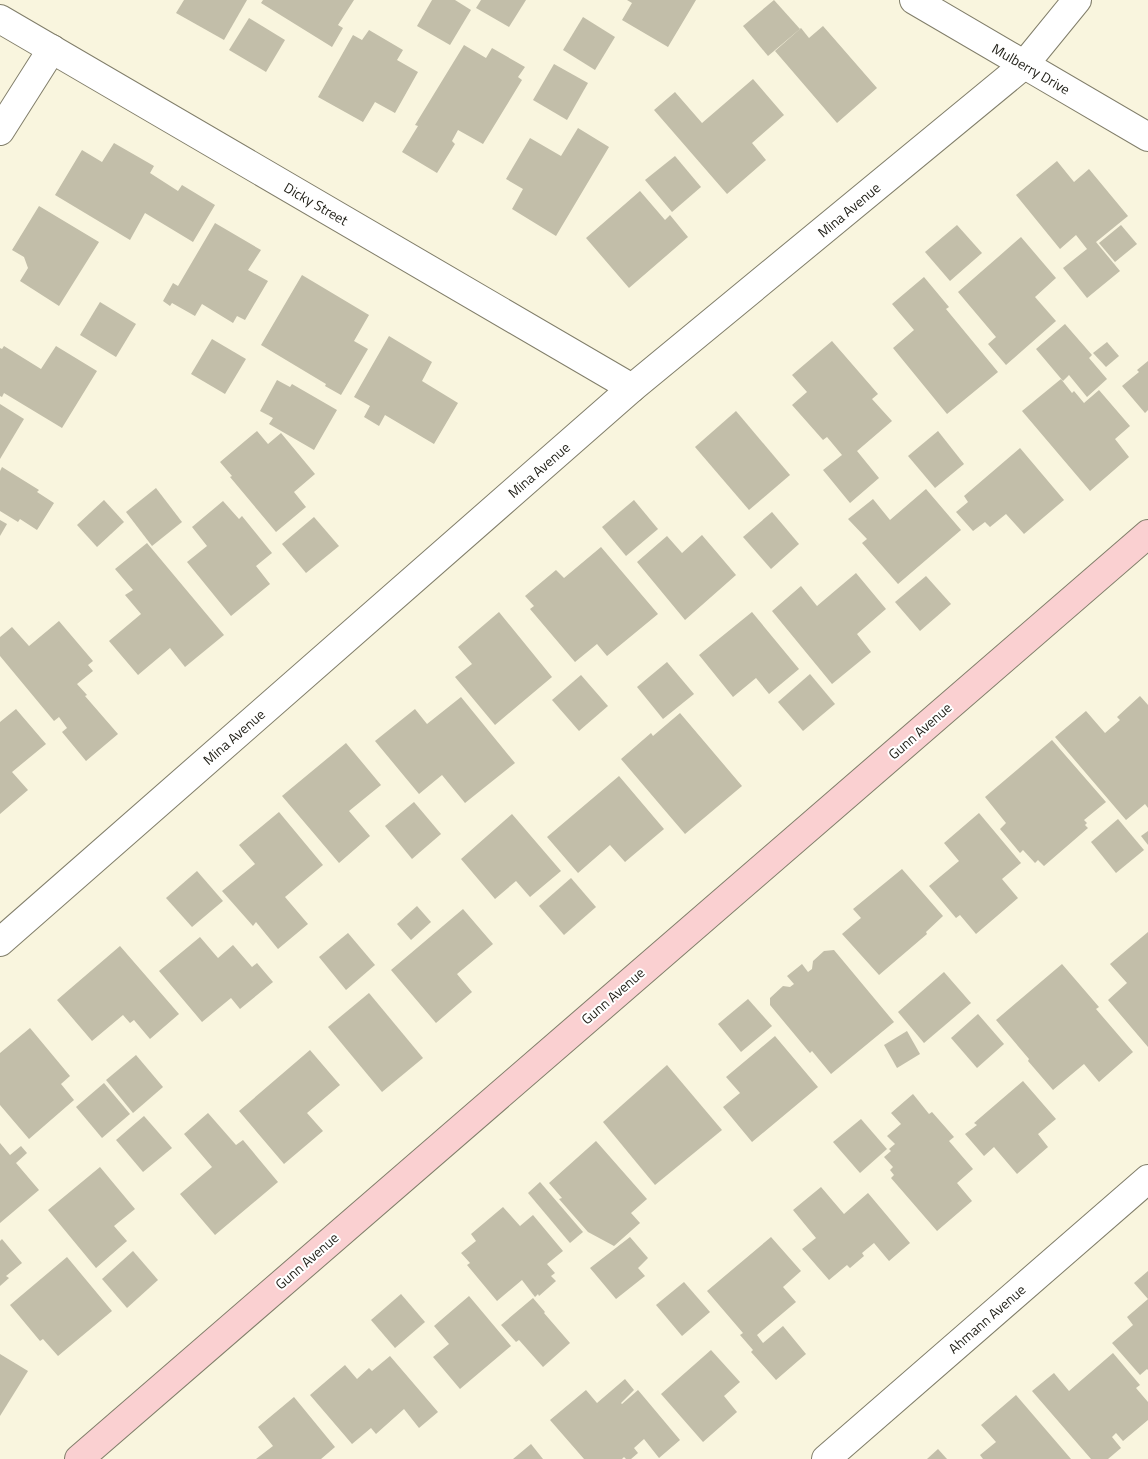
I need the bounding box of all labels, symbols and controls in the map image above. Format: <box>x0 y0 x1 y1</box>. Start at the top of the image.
street label: Mulberry Drive <box>988 38 1074 99</box>
street label: Dicky Street <box>280 177 352 230</box>
street label: Mina Avenue <box>813 177 885 242</box>
street label: Mina Avenue <box>503 437 574 503</box>
street label: Gunn Avenue <box>883 697 956 764</box>
street label: Mina Avenue <box>198 704 269 770</box>
street label: Gunn Avenue <box>576 962 649 1029</box>
street label: Gunn Avenue <box>270 1227 343 1294</box>
street label: Ahmann Avenue <box>943 1279 1030 1358</box>

